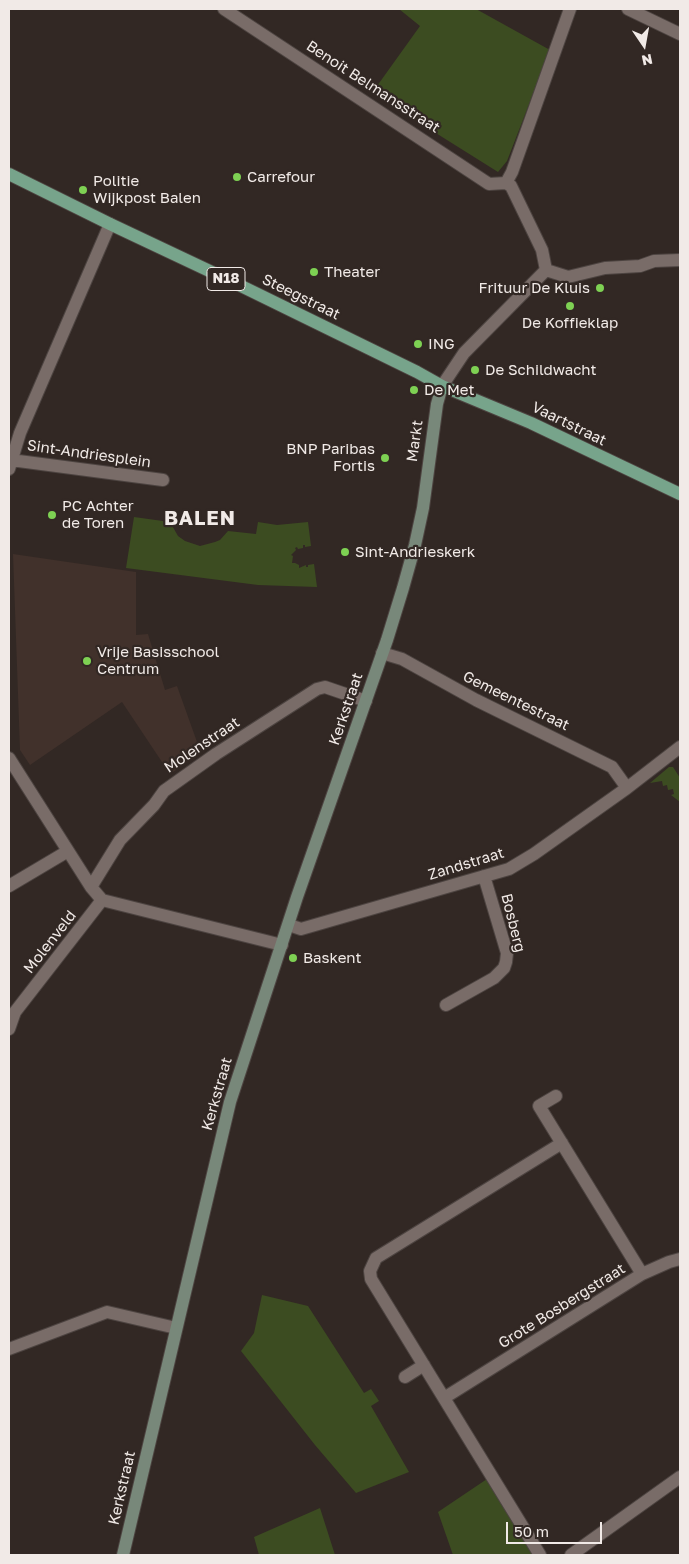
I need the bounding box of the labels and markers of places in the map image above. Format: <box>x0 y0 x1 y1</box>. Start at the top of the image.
place label: Carrefour <box>247 168 315 186</box>
marker: Carrefour <box>231 171 243 183</box>
place label: Politie Wijkpost Balen <box>93 172 201 207</box>
marker: Politie Wijkpost Balen <box>77 184 89 196</box>
place label: Theater <box>324 263 380 281</box>
marker: Theater <box>308 266 320 278</box>
place label: Frituur De Kluis <box>478 279 590 297</box>
marker: Frituur De Kluis <box>594 282 606 294</box>
marker: De Koffieklap <box>564 300 576 312</box>
place label: De Koffieklap <box>522 314 618 332</box>
place label: ING <box>428 335 455 353</box>
marker: ING <box>412 338 424 350</box>
place label: De Schildwacht <box>485 361 596 379</box>
marker: De Schildwacht <box>469 364 481 376</box>
place label: De Met <box>424 381 475 399</box>
marker: De Met <box>408 384 420 396</box>
place label: BNP Paribas Fortis <box>286 440 375 475</box>
marker: BNP Paribas Fortis <box>379 452 391 464</box>
place label: PC Achter de Toren <box>62 497 133 532</box>
marker: PC Achter de Toren <box>46 509 58 521</box>
place label: Sint-Andrieskerk <box>355 543 475 561</box>
marker: Sint-Andrieskerk <box>339 546 351 558</box>
place label: Vrije Basisschool Centrum <box>97 643 219 678</box>
marker: Vrije Basisschool Centrum <box>81 655 93 667</box>
place label: Baskent <box>303 949 361 967</box>
marker: Baskent <box>287 952 299 964</box>

